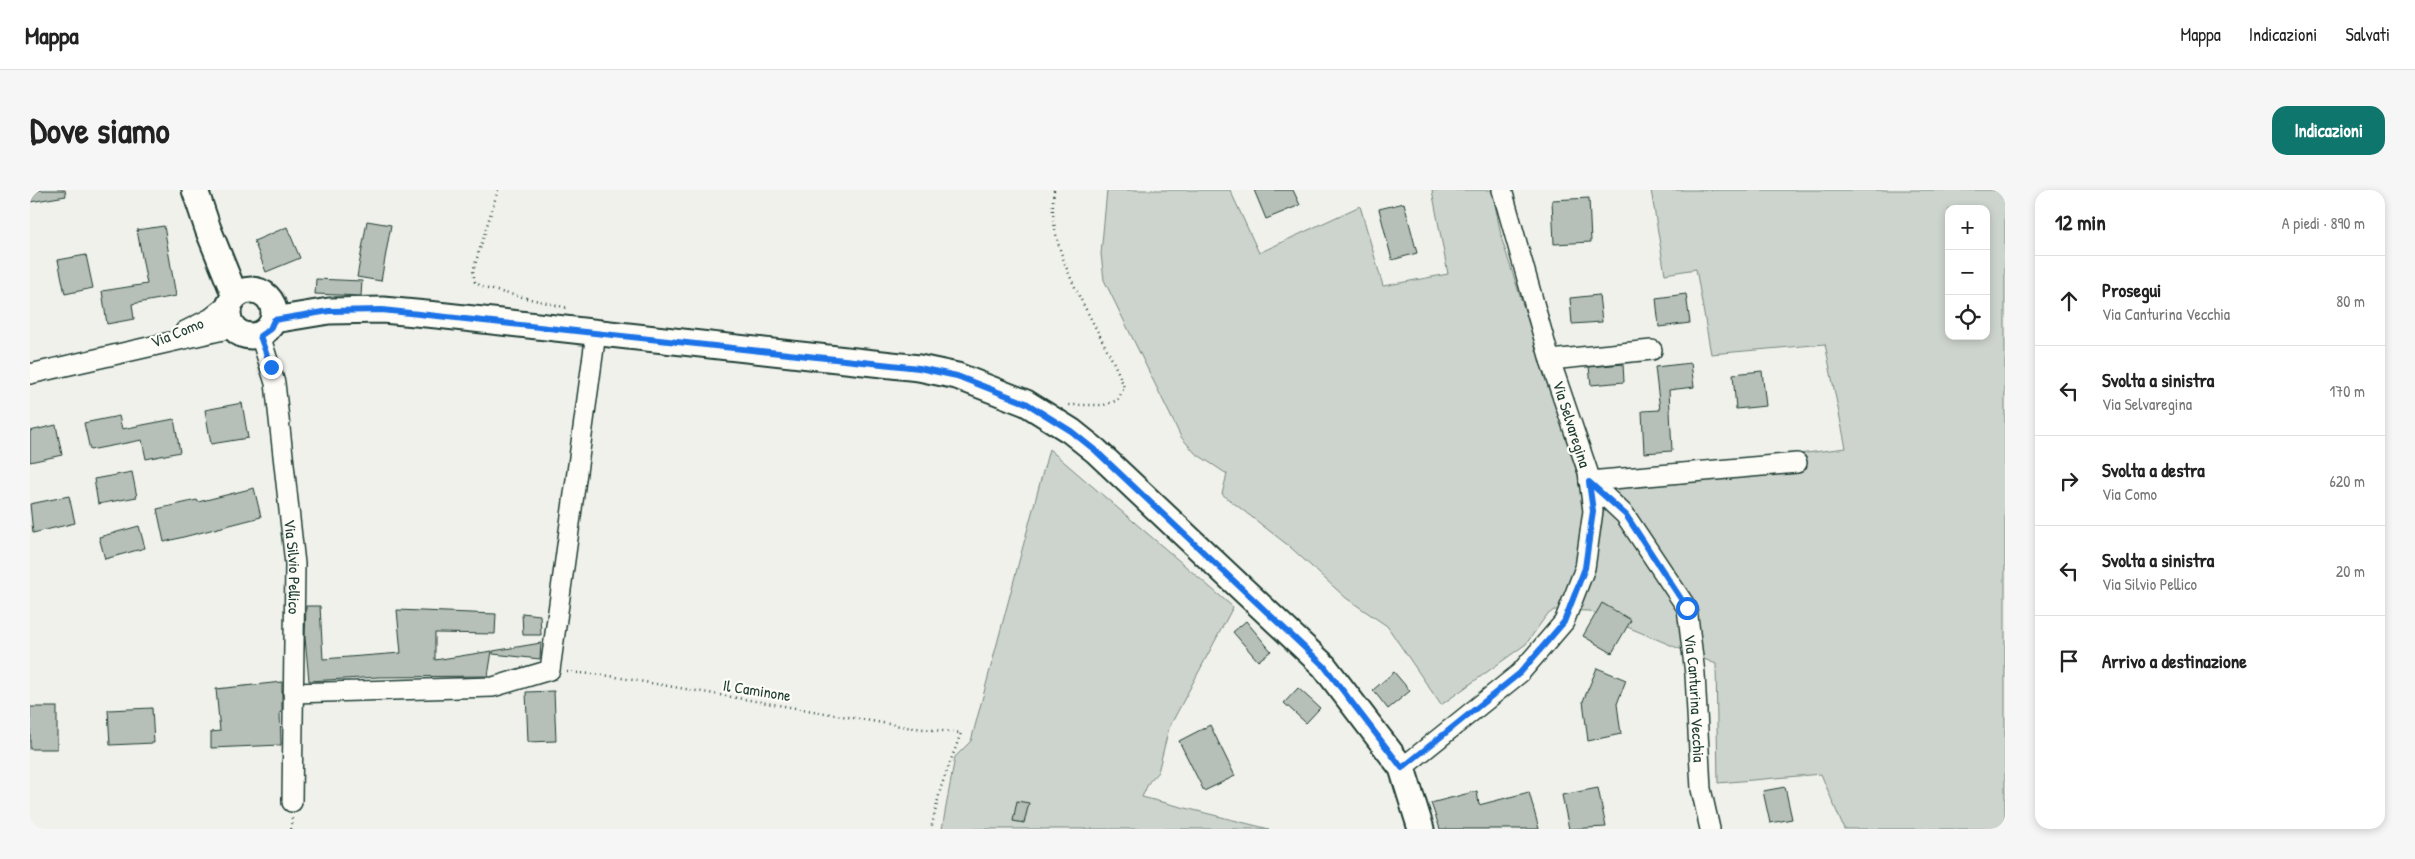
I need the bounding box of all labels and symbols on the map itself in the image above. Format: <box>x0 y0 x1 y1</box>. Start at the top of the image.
street label: Via Como <box>147 311 207 353</box>
route end <box>260 356 283 379</box>
street label: Via Selvaregina <box>1548 378 1596 470</box>
street label: Via Silvio Pellico <box>279 518 306 615</box>
route start <box>1676 597 1699 620</box>
street label: Via Canturina Vecchia <box>1679 633 1711 763</box>
street label: Il Caminone <box>721 674 793 706</box>

